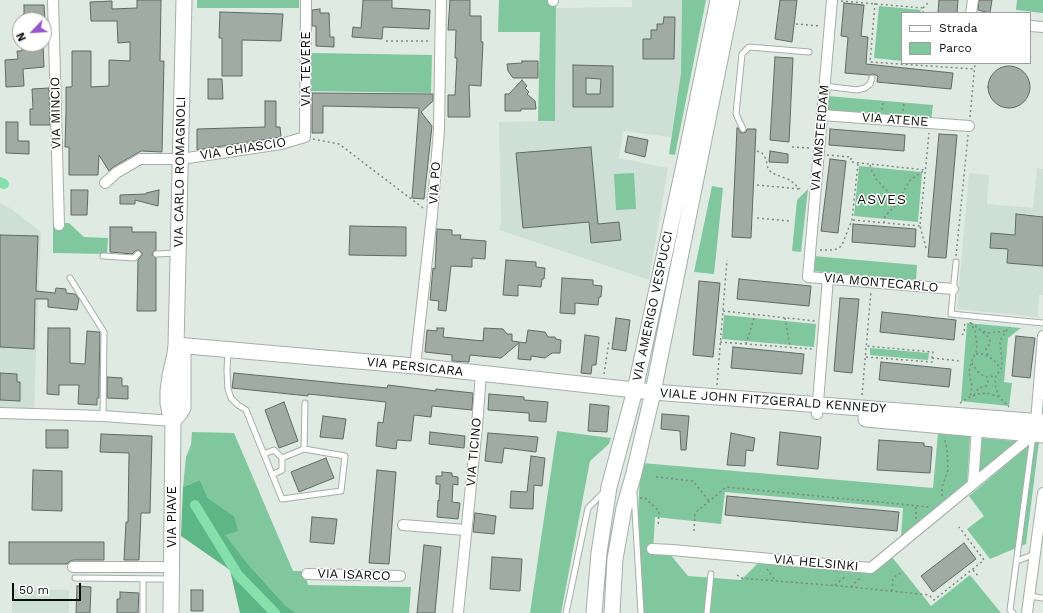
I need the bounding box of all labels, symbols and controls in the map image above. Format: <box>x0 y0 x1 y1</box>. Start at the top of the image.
north arrow <box>12 12 52 52</box>
legend <box>901 12 1031 64</box>
text: Strada <box>939 21 978 35</box>
text: N <box>14 30 29 43</box>
street label: VIA TEVERE <box>298 31 314 107</box>
text: Parco <box>939 41 972 55</box>
street label: VIA MINCIO <box>48 77 64 149</box>
street label: VIA AMSTERDAM <box>808 84 832 192</box>
street label: VIA CARLO ROMAGNOLI <box>171 96 189 248</box>
street label: VIA ATENE <box>861 110 929 130</box>
street label: VIA CHIASCIO <box>199 134 287 164</box>
street label: VIA PO <box>426 161 444 205</box>
district label: ASVES <box>857 192 907 208</box>
street label: VIA AMERIGO VESPUCCI <box>629 229 677 383</box>
street label: VIA MONTECARLO <box>823 270 939 296</box>
street label: VIA PERSICARA <box>366 354 464 380</box>
street label: VIALE JOHN FITZGERALD KENNEDY <box>659 385 887 417</box>
street label: VIA TICINO <box>463 417 485 487</box>
street label: VIA PIAVE <box>164 486 180 548</box>
street label: VIA HELSINKI <box>773 552 859 574</box>
street label: VIA ISARCO <box>317 566 391 584</box>
scale bar <box>14 575 83 601</box>
text: 50 m <box>19 583 49 597</box>

